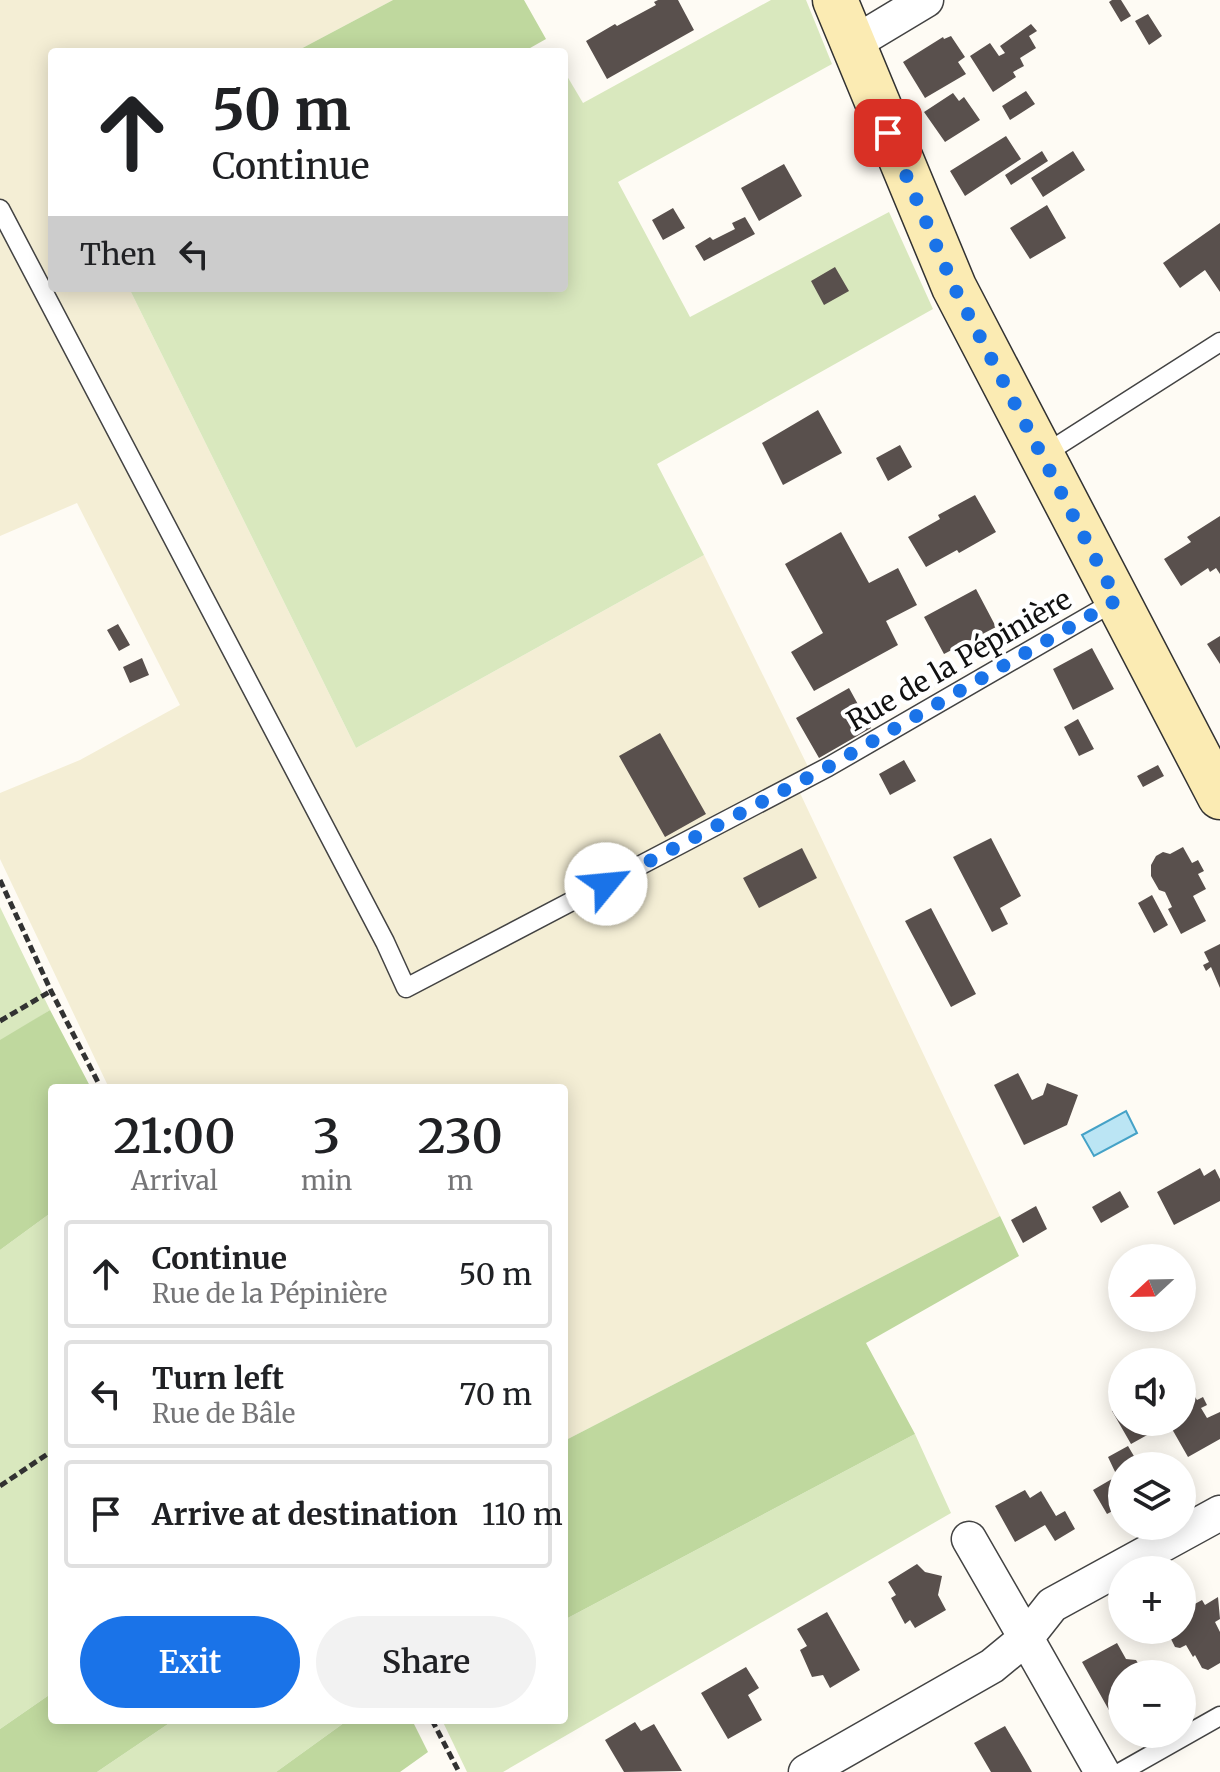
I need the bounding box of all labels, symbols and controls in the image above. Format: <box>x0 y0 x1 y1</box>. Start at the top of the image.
text: 50 m <box>212 75 351 145</box>
icon: ahead <box>80 80 184 184</box>
pin <box>854 99 922 167</box>
icon: arrive <box>866 111 910 155</box>
text: Continue <box>212 144 370 189</box>
icon: left <box>172 232 216 276</box>
text: Then <box>80 235 156 273</box>
street label: Rue de la Pépinière <box>840 581 1078 739</box>
position arrow <box>564 842 648 926</box>
text: 21:00 <box>113 1106 236 1166</box>
text: 3 <box>313 1106 340 1166</box>
text: 230 <box>418 1106 503 1166</box>
text: Arrival <box>131 1164 218 1197</box>
text: min <box>301 1164 352 1197</box>
text: m <box>447 1164 473 1197</box>
text: Continue <box>152 1239 287 1277</box>
north arrow <box>1108 1244 1196 1332</box>
map controls <box>1108 1244 1196 1748</box>
icon: ahead <box>84 1252 128 1296</box>
text: 50 m <box>459 1255 532 1293</box>
text: Rue de la Pépinière <box>152 1277 387 1310</box>
button: sound <box>1108 1348 1196 1436</box>
text: Turn left <box>152 1359 284 1397</box>
icon: left <box>84 1372 128 1416</box>
text: 70 m <box>459 1375 532 1413</box>
text: Rue de Bâle <box>152 1397 295 1430</box>
button: layers <box>1108 1452 1196 1540</box>
icon: arrive <box>84 1492 128 1536</box>
text: Arrive at destination <box>152 1495 458 1533</box>
text: 110 m <box>482 1495 563 1533</box>
button: + <box>1108 1556 1196 1644</box>
button: Exit <box>80 1616 300 1708</box>
button: Share <box>316 1616 536 1708</box>
button: − <box>1108 1660 1196 1748</box>

